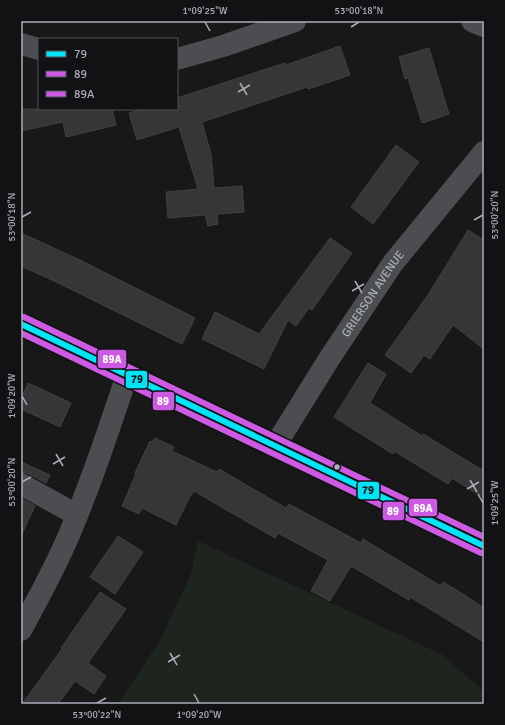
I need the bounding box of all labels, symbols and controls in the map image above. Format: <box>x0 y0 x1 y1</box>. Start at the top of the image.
text: 1°09'25"W <box>182 5 228 17</box>
text: 53°00'18"N <box>335 5 383 17</box>
legend <box>38 38 178 110</box>
text: 79 <box>74 47 87 62</box>
text: 89 <box>74 67 87 82</box>
text: 89A <box>74 87 95 102</box>
text: 53°00'20"N <box>489 191 501 239</box>
text: 53°00'18"N <box>6 193 18 241</box>
street label: GRIERSON AVENUE <box>339 248 408 340</box>
line badge: 89A <box>97 349 127 369</box>
text: 89A <box>103 353 121 366</box>
line badge: 79 <box>125 370 148 389</box>
text: 1°09'20"W <box>6 373 18 419</box>
text: 79 <box>131 373 143 386</box>
line badge: 89 <box>152 391 175 411</box>
text: 89 <box>157 395 169 408</box>
text: 53°00'20"N <box>6 458 18 506</box>
unlabelled marker <box>332 462 342 472</box>
text: 1°09'25"W <box>489 480 501 526</box>
line badge: 79 <box>357 481 380 500</box>
text: 79 <box>362 484 374 497</box>
line badge: 89A <box>408 498 438 517</box>
line badge: 89 <box>382 501 405 521</box>
text: 89A <box>414 502 432 515</box>
text: 89 <box>387 505 399 518</box>
text: 53°00'22"N <box>73 709 121 721</box>
text: 1°09'20"W <box>176 709 222 721</box>

